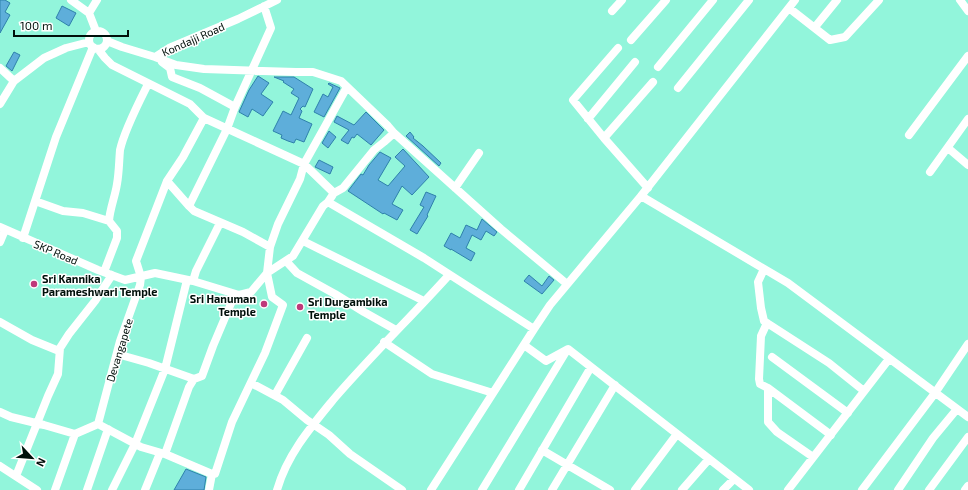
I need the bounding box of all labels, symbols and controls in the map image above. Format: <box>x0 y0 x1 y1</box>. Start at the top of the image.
scale bar <box>14 12 128 38</box>
text: 100 m <box>20 18 52 32</box>
street label: Kondajji Road <box>160 19 227 60</box>
street label: SKP Road <box>32 237 80 267</box>
place label: Sri Kannika Parameshwari Temple <box>42 272 158 298</box>
marker: Sri Kannika Parameshwari Temple <box>29 279 39 289</box>
place label: Sri Hanuman Temple <box>190 292 256 318</box>
place label: Sri Durgambika Temple <box>308 295 388 321</box>
marker: Sri Hanuman Temple <box>259 299 269 309</box>
marker: Sri Durgambika Temple <box>295 302 305 312</box>
street label: Devangapete <box>103 317 135 383</box>
north arrow <box>12 438 52 478</box>
text: N <box>34 456 49 469</box>

